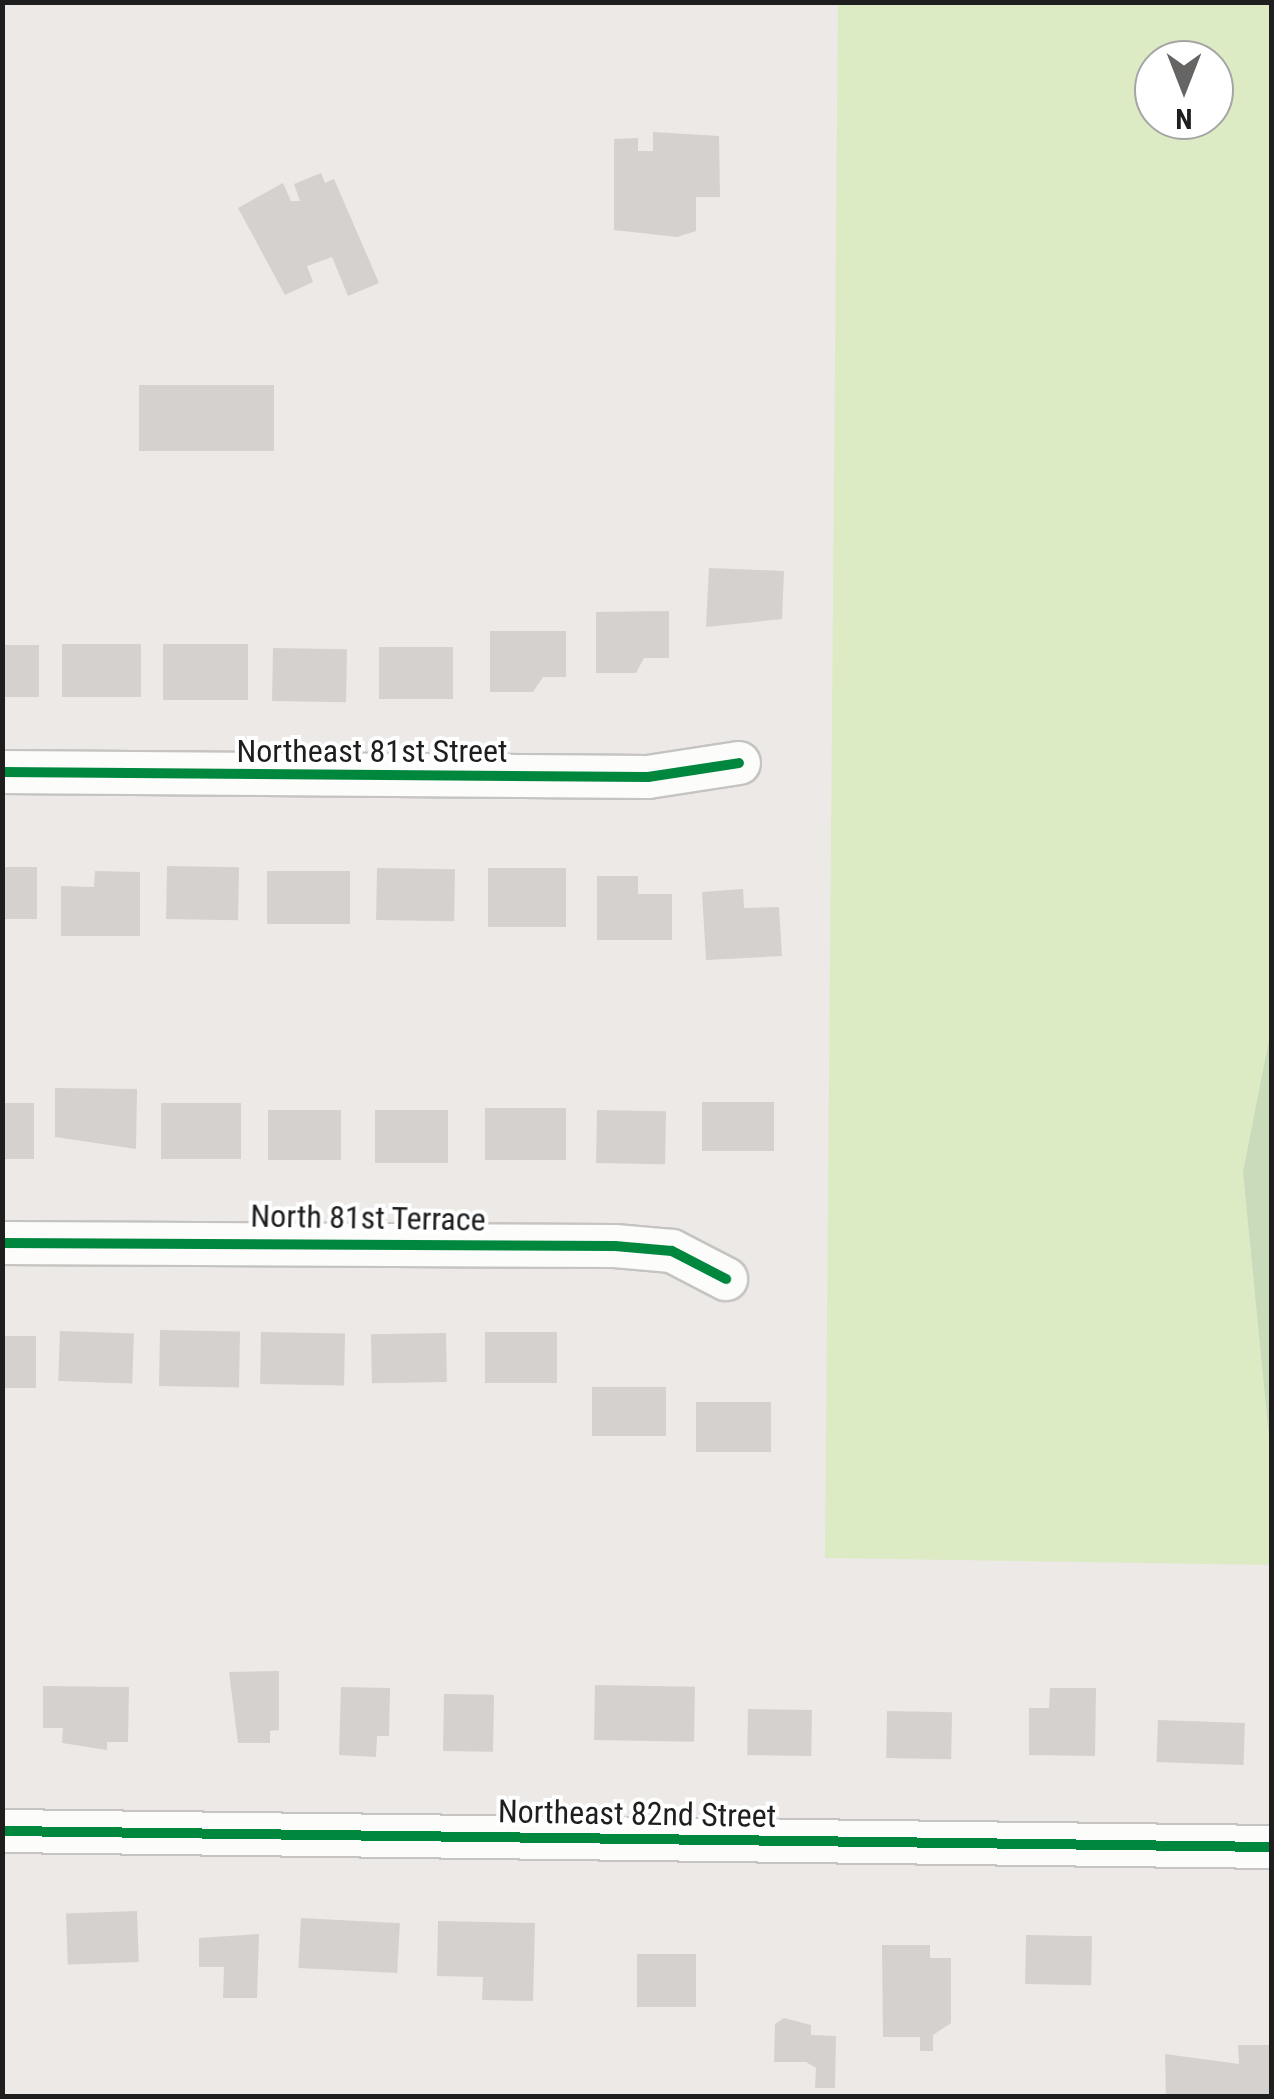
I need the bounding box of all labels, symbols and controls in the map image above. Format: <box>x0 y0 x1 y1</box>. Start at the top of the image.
north arrow <box>1134 40 1234 140</box>
text: N <box>1175 102 1193 135</box>
street label: Northeast 81st Street <box>236 732 508 770</box>
street label: North 81st Terrace <box>250 1197 486 1239</box>
street label: Northeast 82nd Street <box>497 1792 777 1836</box>

